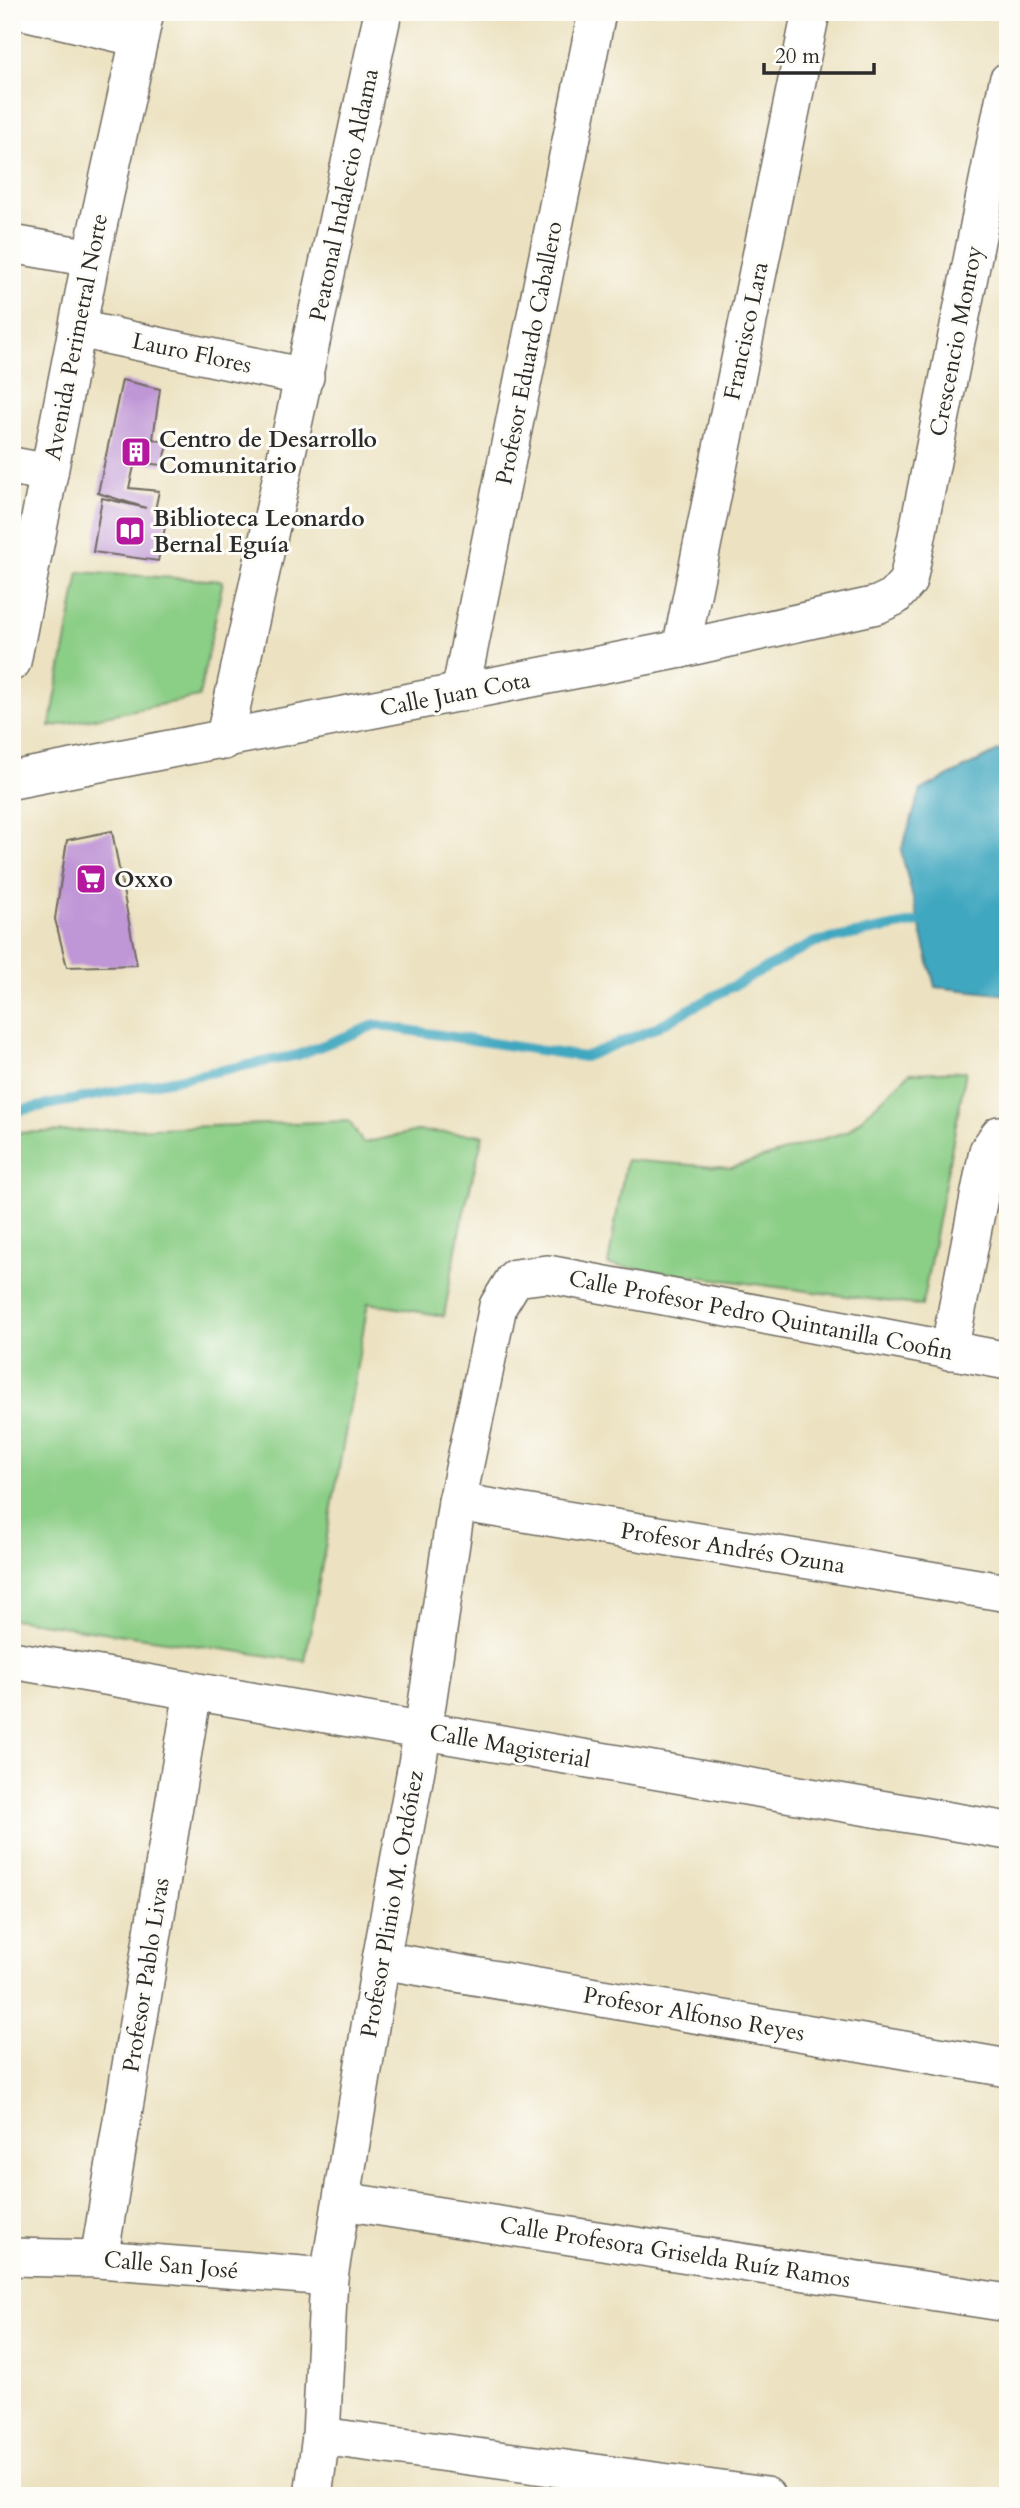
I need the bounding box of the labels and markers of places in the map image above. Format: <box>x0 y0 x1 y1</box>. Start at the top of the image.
place label: Centro de Desarrollo Comunitario <box>159 424 377 481</box>
building icon: Centro de Desarrollo Comunitario <box>119 435 153 469</box>
place label: Biblioteca Leonardo Bernal Eguía <box>153 503 365 560</box>
library icon: Biblioteca Leonardo Bernal Eguía <box>113 514 147 548</box>
supermarket icon: Oxxo <box>74 862 108 896</box>
place label: Oxxo <box>114 864 173 895</box>

